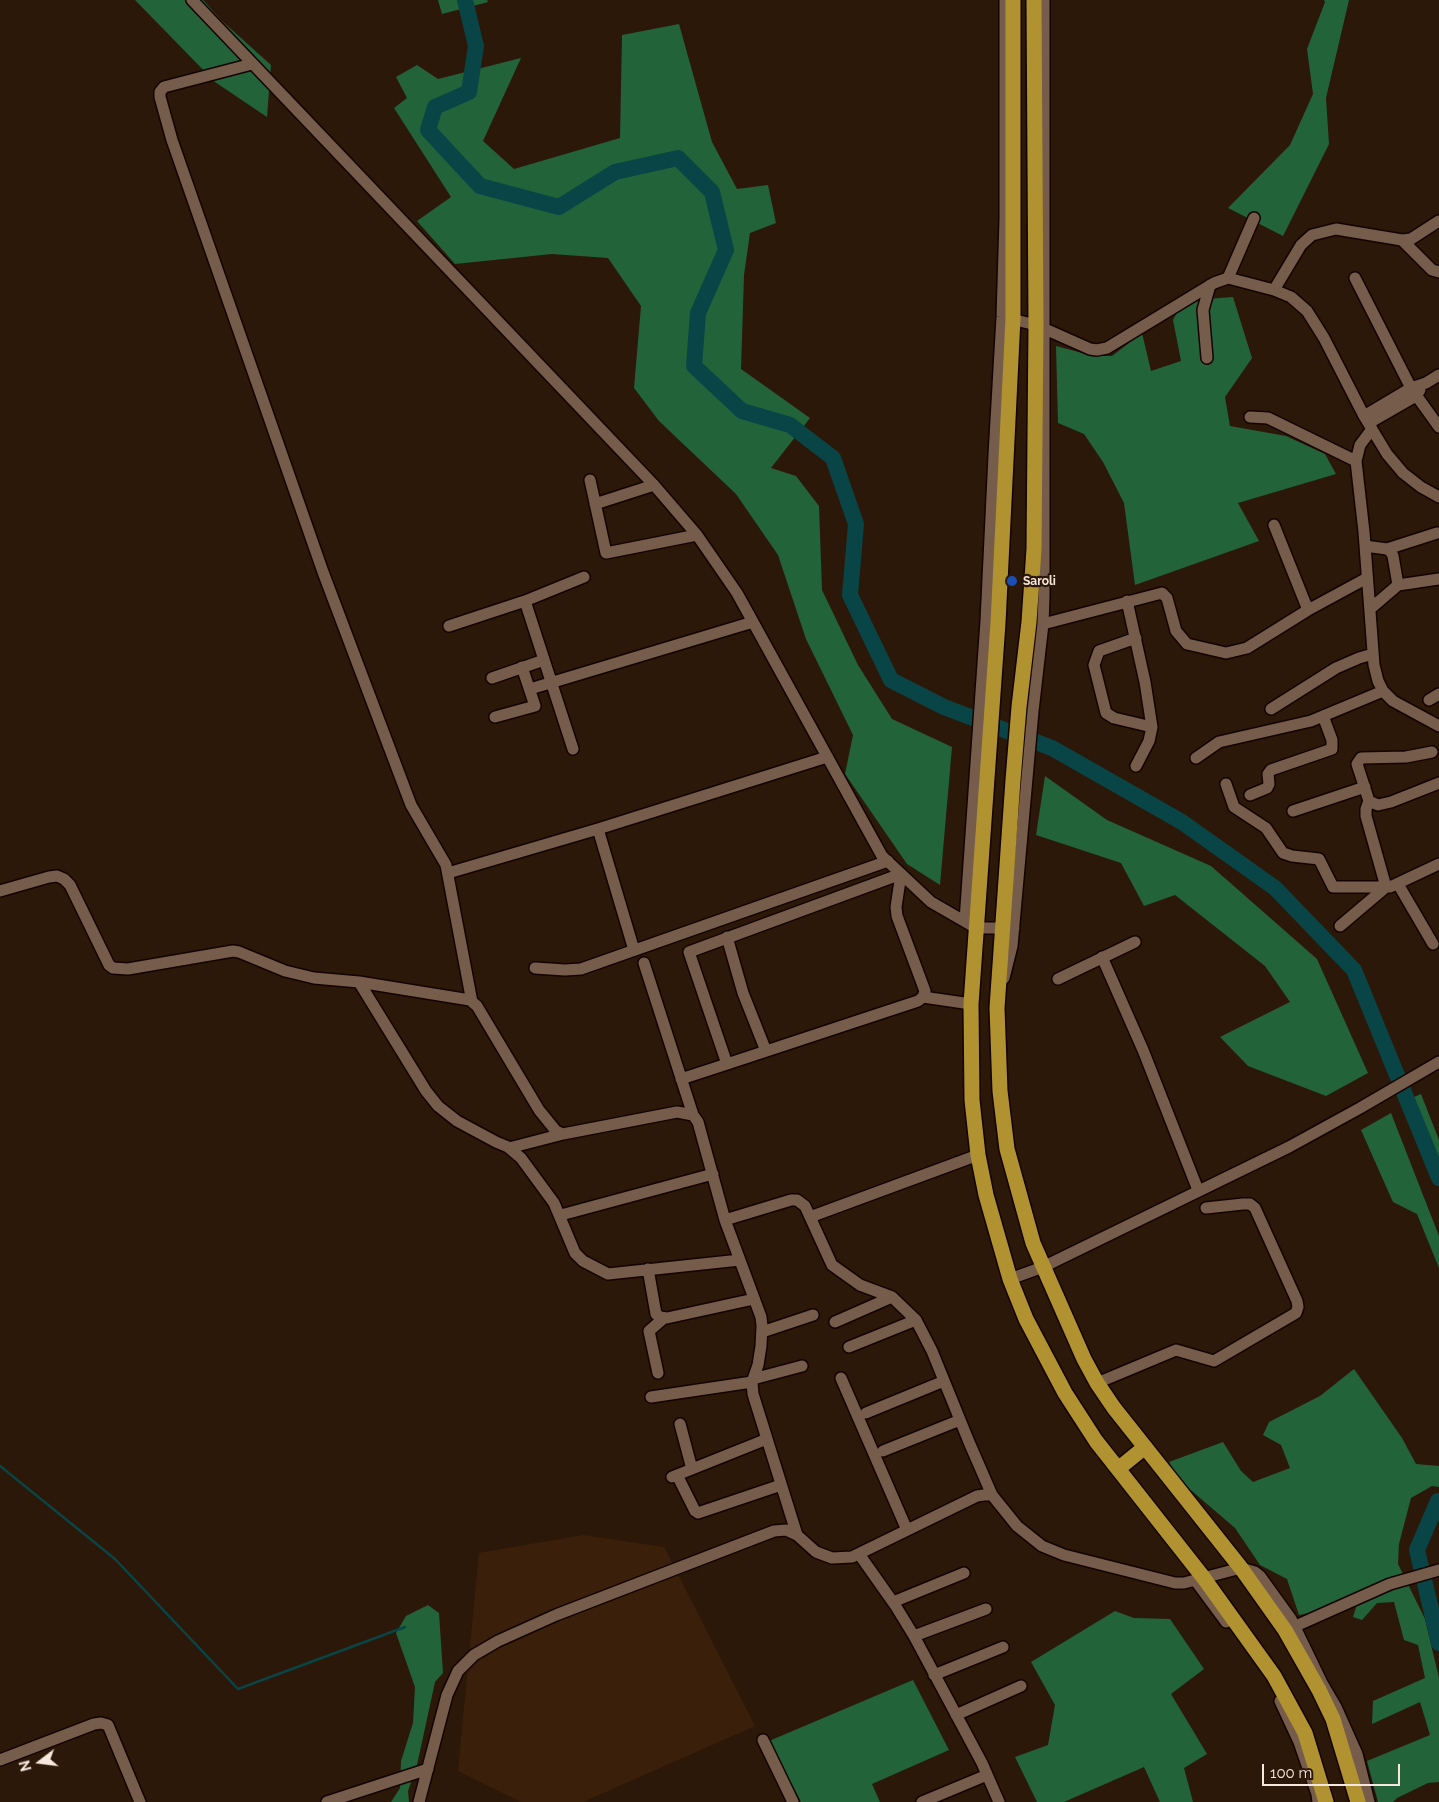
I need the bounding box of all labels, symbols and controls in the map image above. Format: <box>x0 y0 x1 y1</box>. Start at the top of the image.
marker: Saroli <box>1005 574 1019 588</box>
place label: Saroli <box>1023 574 1056 588</box>
north arrow <box>15 1737 65 1787</box>
scale bar <box>1264 1754 1402 1786</box>
text: N <box>16 1759 35 1773</box>
text: 100 m <box>1270 1764 1312 1782</box>

